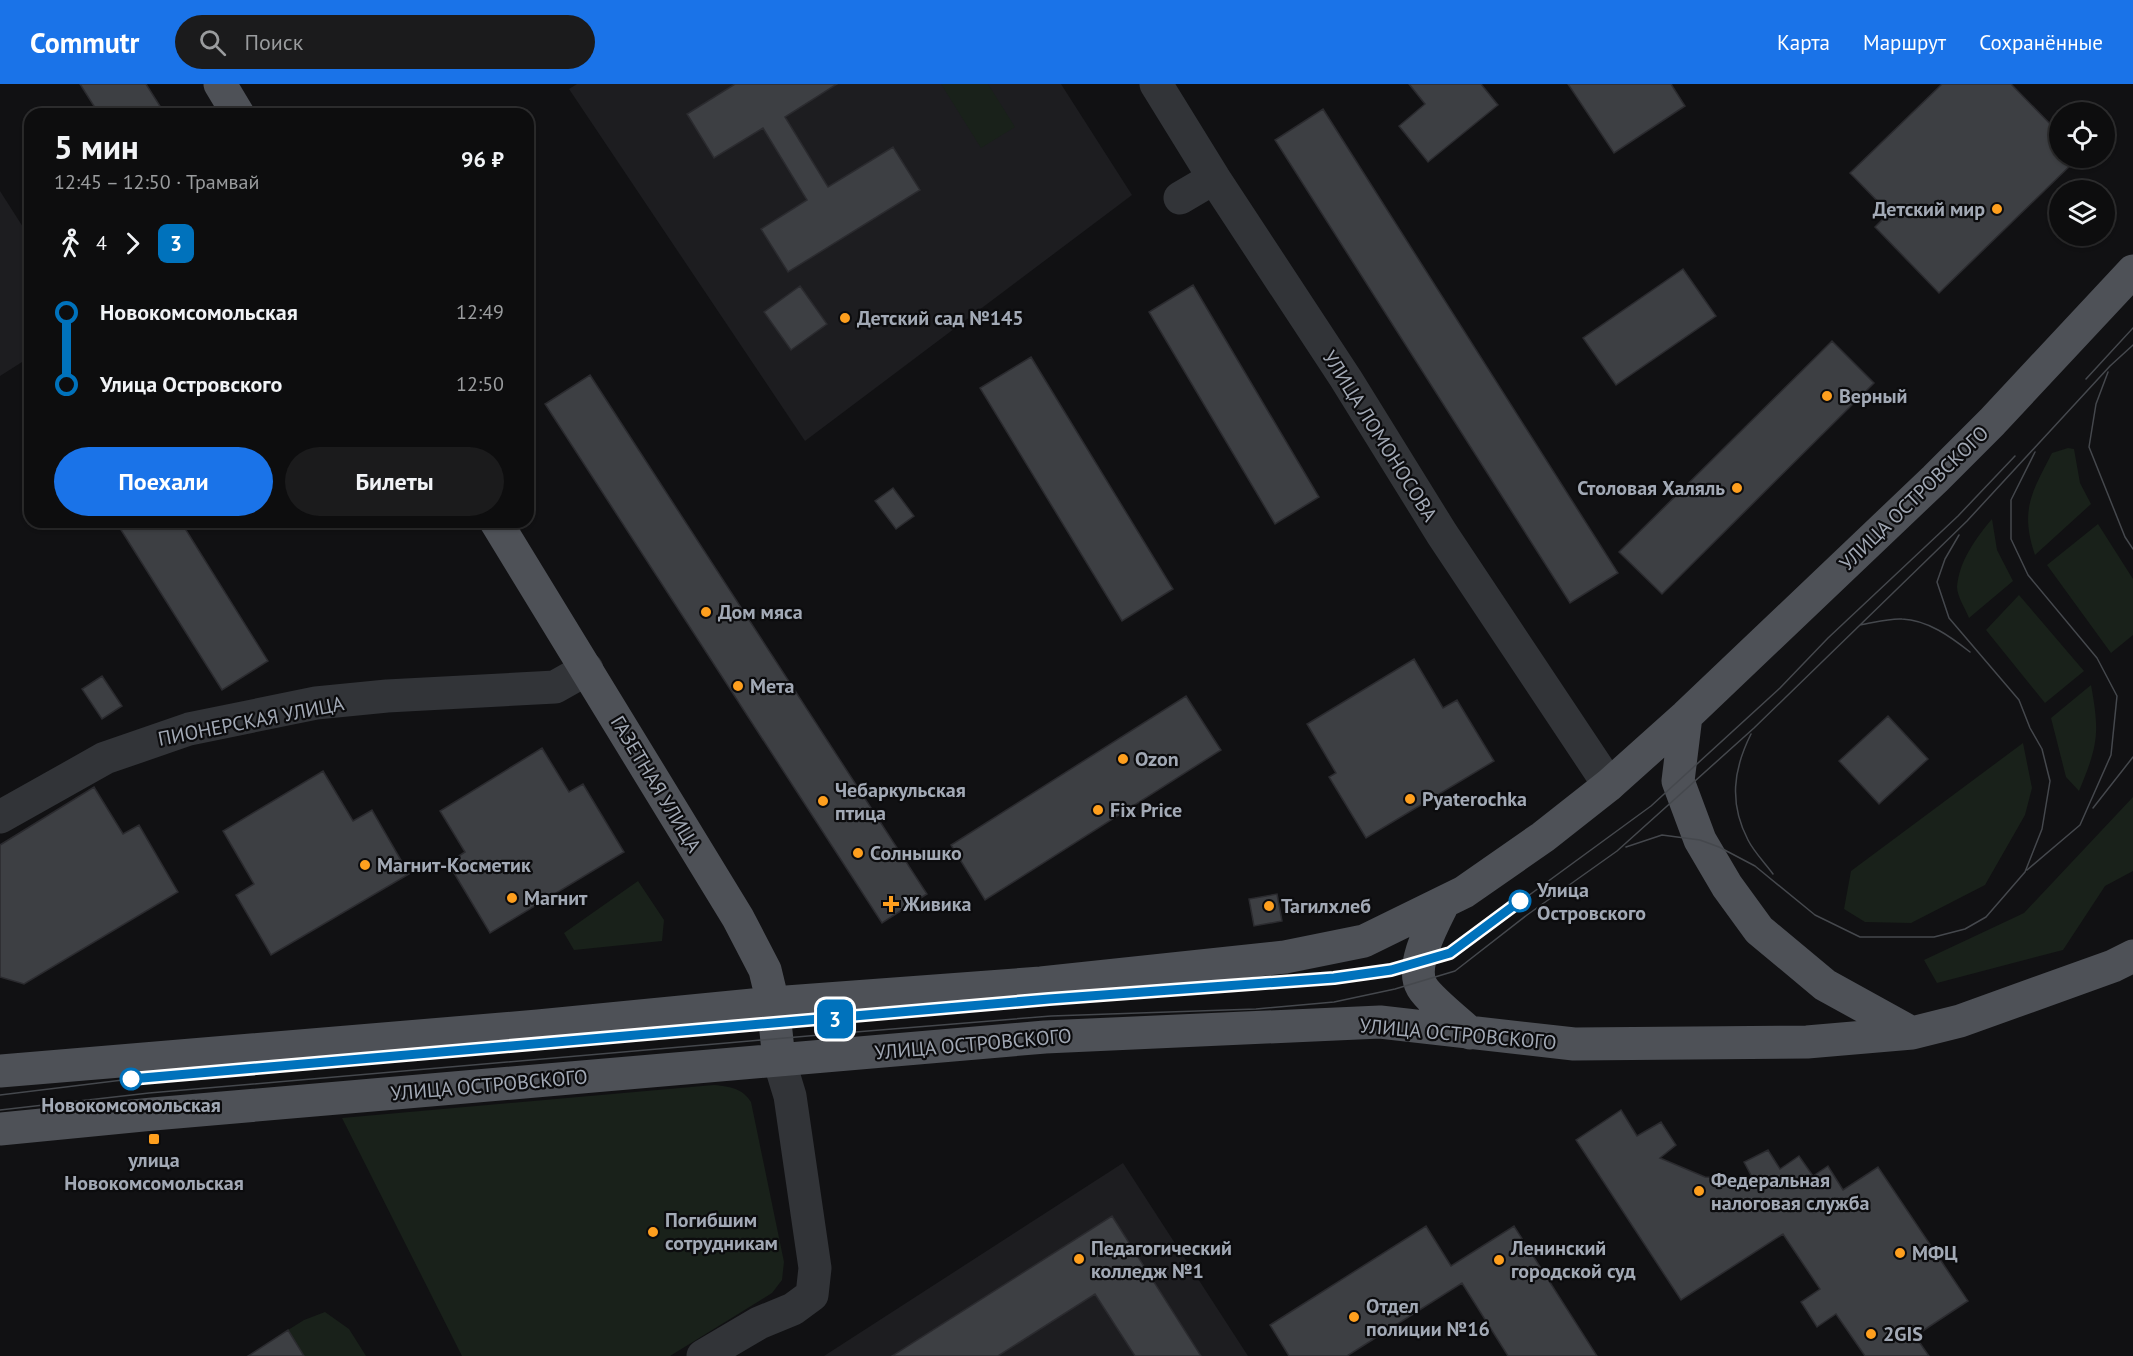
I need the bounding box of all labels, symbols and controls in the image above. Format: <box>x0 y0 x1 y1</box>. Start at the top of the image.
search box <box>175 15 595 69</box>
text: Commutr <box>30 24 139 61</box>
icon: search <box>196 26 229 59</box>
text: Поиск <box>244 28 303 56</box>
text: Карта <box>1777 29 1830 56</box>
text: Маршрут <box>1863 29 1946 56</box>
text: Сохранённые <box>1979 29 2103 56</box>
map controls <box>2049 102 2115 246</box>
button: locate <box>2049 102 2115 168</box>
text: 5 мин <box>54 125 139 168</box>
text: 96 ₽ <box>461 145 504 173</box>
text: 12:45 – 12:50 · Трамвай <box>54 169 259 195</box>
button: layers <box>2049 180 2115 246</box>
place label: Детский мир <box>1873 196 1985 222</box>
marker: Детский мир <box>1990 202 2004 216</box>
icon: walk <box>54 227 87 260</box>
icon: forward <box>116 227 149 260</box>
text: 4 <box>96 230 107 256</box>
text: 3 <box>170 230 182 257</box>
text: Новокомсомольская <box>100 298 298 326</box>
text: 12:49 <box>456 299 504 325</box>
place label: Детский сад №145 <box>857 305 1024 331</box>
marker: Детский сад №145 <box>838 311 852 325</box>
street label: УЛИЦА ЛОМОНОСОВА <box>1317 346 1443 527</box>
text: Улица Островского <box>100 370 282 398</box>
text: 12:50 <box>456 371 504 397</box>
place label: Верный <box>1839 383 1907 409</box>
marker: Верный <box>1820 389 1834 403</box>
street label: УЛИЦА ОСТРОВСКОГО <box>1834 420 1994 576</box>
button: Поехали <box>54 447 273 516</box>
button: Билеты <box>285 447 504 516</box>
place label: Столовая Халяль <box>1577 475 1725 501</box>
marker: Столовая Халяль <box>1730 481 1744 495</box>
place label: Дом мяса <box>718 599 803 625</box>
marker: Дом мяса <box>699 605 713 619</box>
place label: Мета <box>750 673 795 699</box>
marker: Мета <box>731 679 745 693</box>
street label: ПИОНЕРСКАЯ УЛИЦА <box>156 690 347 752</box>
street label: ГАЗЕТНАЯ УЛИЦА <box>605 711 707 857</box>
place label: Ozon <box>1135 746 1179 772</box>
marker: Ozon <box>1116 752 1130 766</box>
place label: Чебаркульская птица <box>835 777 966 826</box>
place label: Pyaterochka <box>1422 786 1527 812</box>
marker: Pyaterochka <box>1403 792 1417 806</box>
marker: Чебаркульская птица <box>816 794 830 808</box>
place label: Fix Price <box>1110 797 1182 823</box>
marker: Fix Price <box>1091 803 1105 817</box>
place label: Солнышко <box>870 840 962 866</box>
marker: Солнышко <box>851 846 865 860</box>
place label: Магнит-Косметик <box>377 852 531 878</box>
marker: Магнит-Косметик <box>358 858 372 872</box>
place label: Улица Островского <box>1536 877 1646 926</box>
place label: Магнит <box>524 885 588 911</box>
marker: Улица Островского <box>1509 890 1531 912</box>
marker: Магнит <box>505 891 519 905</box>
place label: Живика <box>902 891 971 917</box>
place label: Тагилхлеб <box>1281 893 1371 919</box>
marker: Живика <box>884 897 898 911</box>
marker: Тагилхлеб <box>1262 899 1276 913</box>
line badge: 3 <box>816 1000 854 1038</box>
text: 3 <box>829 1006 841 1033</box>
street label: УЛИЦА ОСТРОВСКОГО <box>1358 1012 1558 1056</box>
street label: УЛИЦА ОСТРОВСКОГО <box>873 1022 1073 1066</box>
street label: УЛИЦА ОСТРОВСКОГО <box>389 1063 589 1107</box>
marker: Новокомсомольская <box>120 1068 142 1090</box>
place label: Новокомсомольская <box>41 1092 221 1118</box>
marker: улица Новокомсомольская <box>147 1132 161 1146</box>
place label: улица Новокомсомольская <box>64 1147 244 1196</box>
place label: Федеральная налоговая служба <box>1711 1167 1869 1216</box>
marker: Федеральная налоговая служба <box>1692 1184 1706 1198</box>
place label: Погибшим сотрудникам <box>665 1207 778 1256</box>
marker: Погибшим сотрудникам <box>646 1225 660 1239</box>
place label: Педагогический колледж №1 <box>1091 1235 1232 1284</box>
place label: Ленинский городской суд <box>1510 1235 1636 1284</box>
place label: МФЦ <box>1912 1240 1958 1266</box>
marker: МФЦ <box>1893 1246 1907 1260</box>
marker: Педагогический колледж №1 <box>1072 1252 1086 1266</box>
marker: Ленинский городской суд <box>1492 1253 1506 1267</box>
place label: Отдел полиции №16 <box>1366 1293 1490 1342</box>
marker: Отдел полиции №16 <box>1347 1310 1361 1324</box>
place label: 2GIS <box>1883 1321 1923 1347</box>
marker: 2GIS <box>1864 1327 1878 1341</box>

